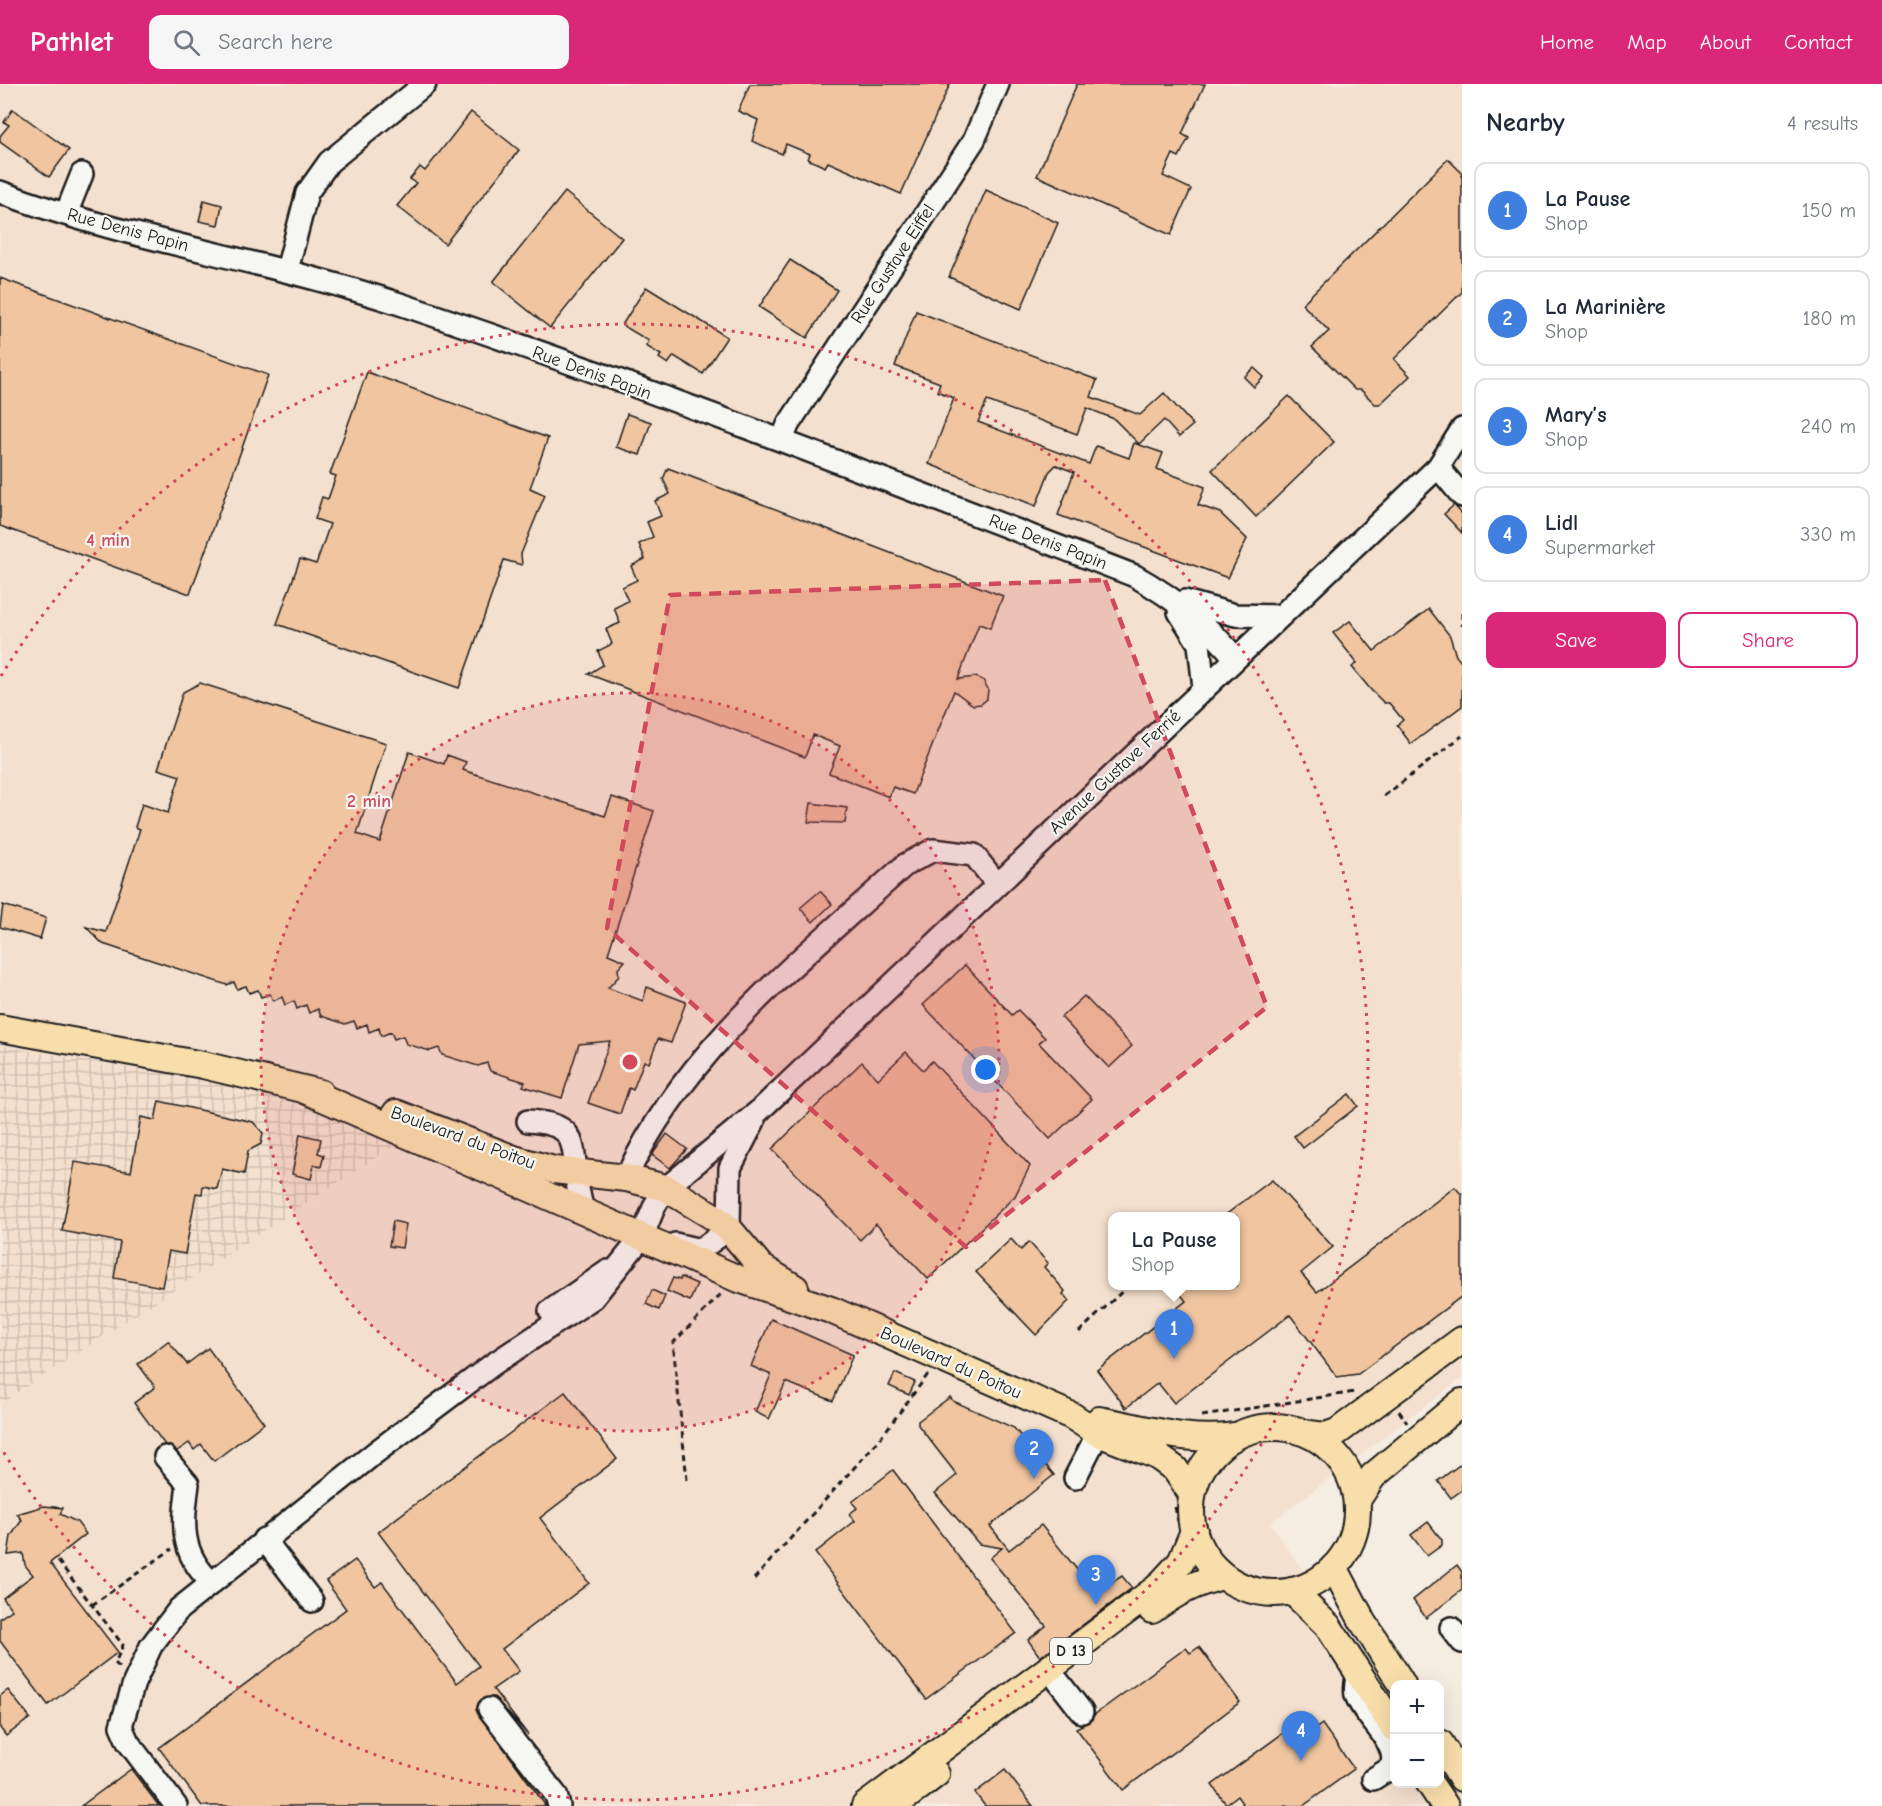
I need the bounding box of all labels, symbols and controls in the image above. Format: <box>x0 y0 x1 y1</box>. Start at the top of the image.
search box <box>149 15 569 69</box>
text: Pathlet <box>30 26 113 58</box>
icon: search <box>170 26 203 59</box>
text: Search here <box>218 29 333 55</box>
text: Home <box>1540 30 1594 54</box>
text: Map <box>1627 30 1667 54</box>
text: About <box>1700 30 1751 54</box>
text: Contact <box>1784 30 1852 54</box>
text: Nearby <box>1486 108 1565 138</box>
text: 4 results <box>1787 112 1858 135</box>
text: La Pause <box>1545 186 1630 212</box>
text: 1 <box>1504 199 1511 222</box>
text: 150 m <box>1802 199 1856 222</box>
street label: Rue Gustave Eiffel <box>847 200 939 328</box>
street label: Rue Denis Papin <box>65 204 191 256</box>
text: Shop <box>1545 212 1588 235</box>
text: La Marinière <box>1545 294 1666 320</box>
text: 2 <box>1503 307 1512 330</box>
text: 180 m <box>1802 307 1856 330</box>
text: Shop <box>1545 320 1588 343</box>
street label: Rue Denis Papin <box>530 342 654 404</box>
text: Mary’s <box>1545 402 1607 428</box>
text: 3 <box>1503 415 1512 438</box>
text: 240 m <box>1801 415 1856 438</box>
text: Shop <box>1545 428 1588 451</box>
street label: Rue Denis Papin <box>986 510 1110 574</box>
text: Lidl <box>1545 510 1578 536</box>
text: 4 <box>1503 523 1512 546</box>
text: 330 m <box>1800 523 1856 546</box>
text: 4 min <box>86 530 130 551</box>
text: Supermarket <box>1545 536 1655 559</box>
button: Save <box>1486 612 1666 668</box>
button: Share <box>1678 612 1858 668</box>
street label: Avenue Gustave Ferrié <box>1045 706 1185 838</box>
text: 2 min <box>347 791 391 812</box>
centre of rings <box>620 1052 640 1072</box>
your location <box>971 1055 1000 1084</box>
street label: Boulevard du Poitou <box>388 1102 538 1174</box>
popup <box>1108 1212 1240 1290</box>
text: La Pause <box>1131 1227 1217 1253</box>
text: Shop <box>1131 1253 1174 1276</box>
pin: 1 <box>1154 1310 1194 1359</box>
street label: Boulevard du Poitou <box>877 1322 1025 1404</box>
pin: 2 <box>1014 1430 1054 1479</box>
pin: 3 <box>1076 1556 1116 1605</box>
road number: D 13 <box>1050 1638 1092 1664</box>
map controls <box>1390 1680 1444 1788</box>
button: + <box>1390 1680 1444 1734</box>
pin: 4 <box>1282 1712 1320 1761</box>
button: − <box>1390 1734 1444 1788</box>

